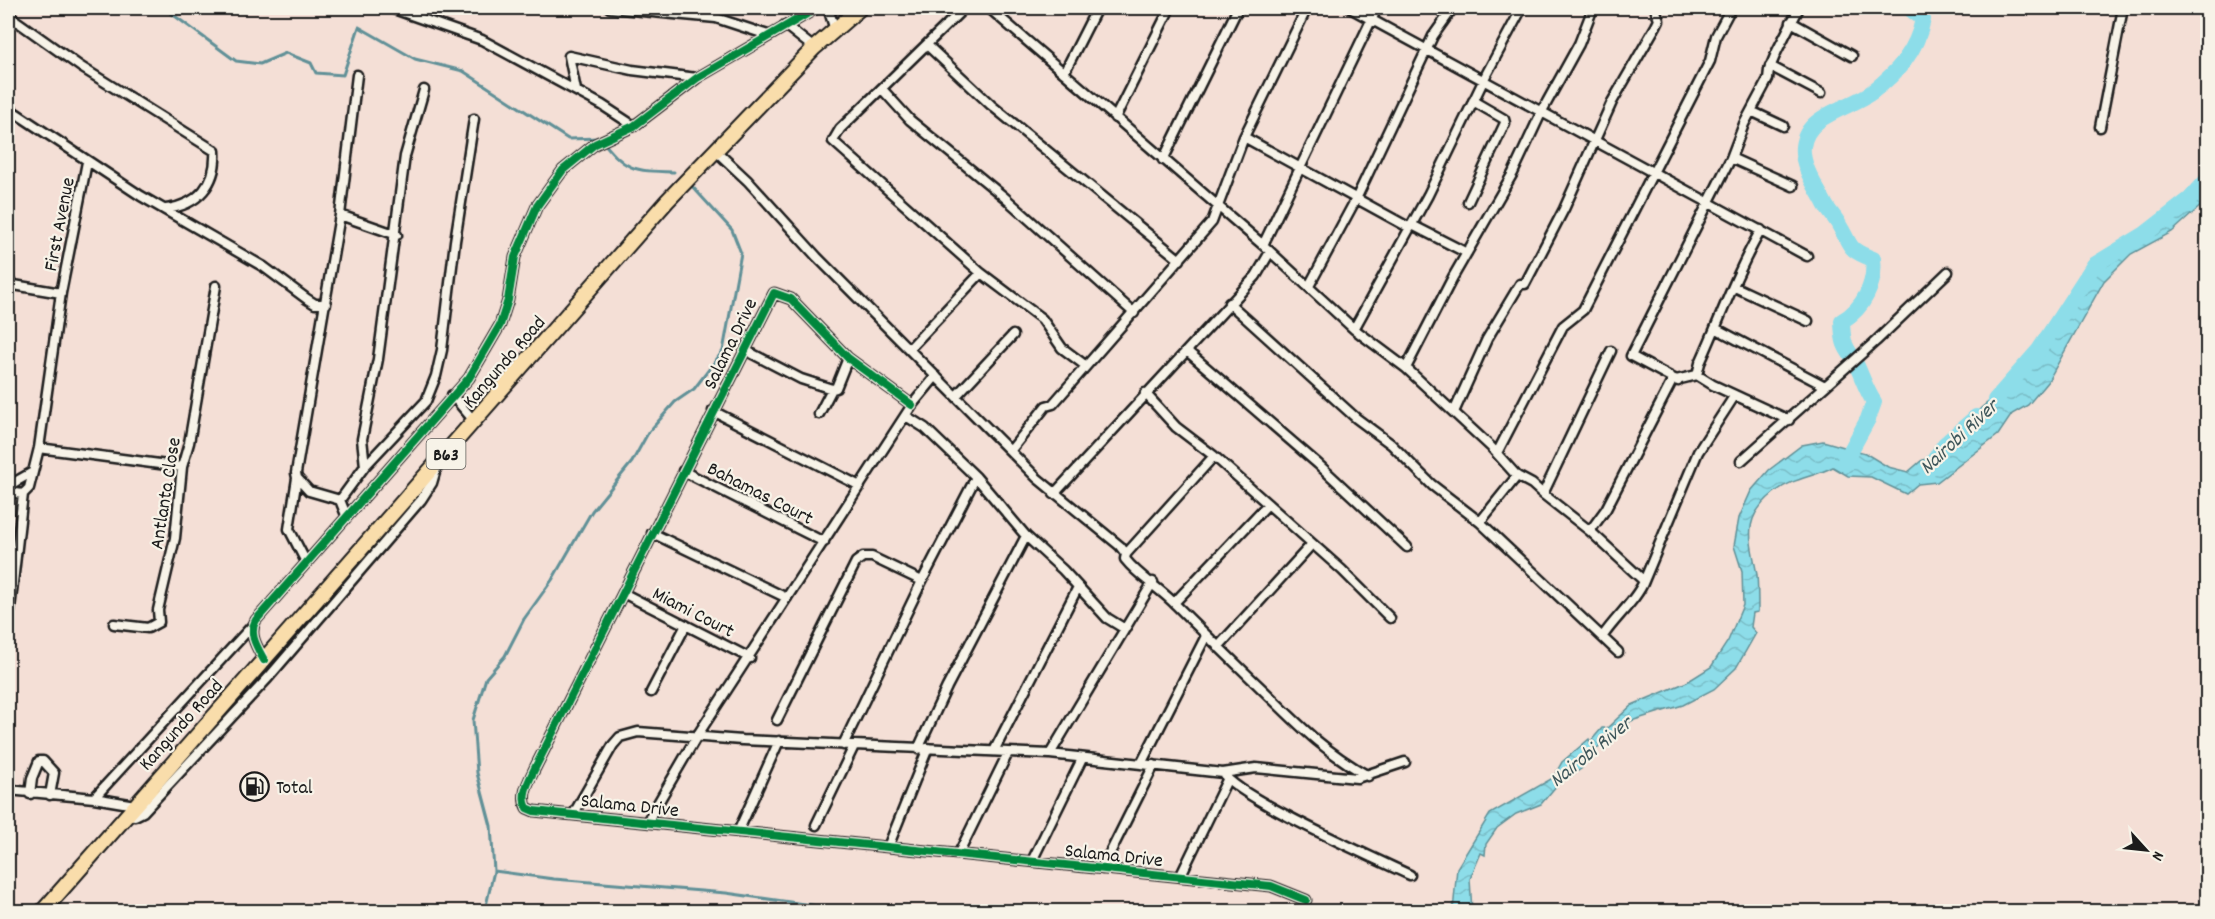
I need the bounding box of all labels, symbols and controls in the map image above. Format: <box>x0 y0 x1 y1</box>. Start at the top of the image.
street label: First Avenue <box>38 175 84 274</box>
street label: Salama Drive <box>698 294 766 395</box>
street label: Kangundo Road <box>457 310 553 415</box>
water label: Nairobi River <box>1914 392 2008 483</box>
street label: Antlanta Close <box>144 435 190 551</box>
road number: B63 <box>426 439 466 469</box>
street label: Bahamas Court <box>702 456 818 533</box>
street label: Miami Court <box>647 581 739 646</box>
street label: Kangundo Road <box>133 674 231 778</box>
water label: Nairobi River <box>1544 709 1641 796</box>
fuel station icon: Total <box>239 770 271 802</box>
place label: Total <box>276 775 313 803</box>
street label: Salama Drive <box>579 788 680 826</box>
north arrow <box>2116 820 2176 880</box>
street label: Salama Drive <box>1063 838 1164 876</box>
text: N <box>2145 847 2169 865</box>

